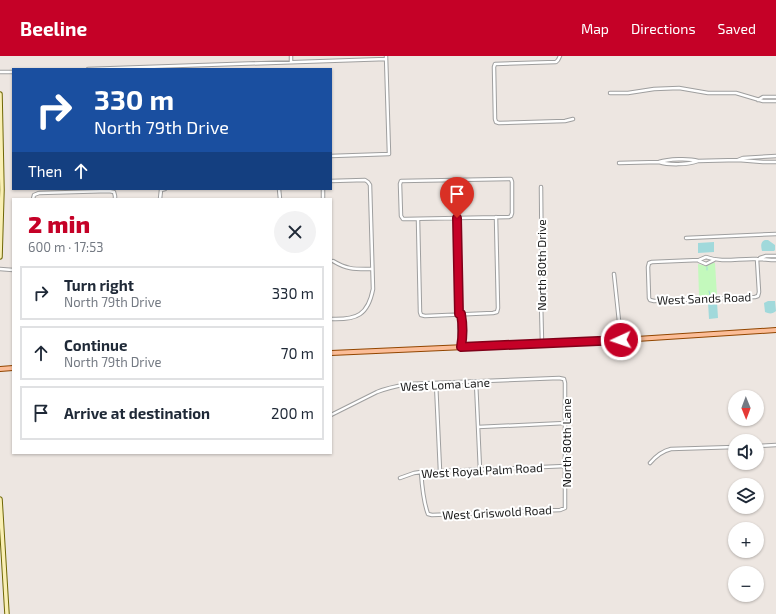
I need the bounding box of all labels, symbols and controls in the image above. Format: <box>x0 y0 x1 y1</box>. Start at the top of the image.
text: Beeline <box>20 17 87 40</box>
text: Map <box>581 20 609 37</box>
text: Directions <box>631 20 696 37</box>
text: Saved <box>718 20 756 37</box>
text: 330 m <box>94 82 174 116</box>
icon: right <box>28 84 80 136</box>
text: North 79th Drive <box>94 116 229 138</box>
icon: ahead <box>70 160 92 182</box>
text: Then <box>28 162 62 180</box>
pin <box>440 177 474 218</box>
icon: arrive <box>446 183 468 205</box>
text: 2 min <box>28 209 90 238</box>
button: close <box>274 211 316 253</box>
street label: North 80th Drive <box>534 219 548 311</box>
text: 600 m · 17:53 <box>28 239 103 255</box>
text: Turn right <box>64 276 134 294</box>
icon: right <box>30 282 52 304</box>
text: 330 m <box>272 284 314 302</box>
street label: West Sands Road <box>657 289 751 307</box>
text: North 79th Drive <box>64 294 162 310</box>
position arrow <box>600 319 642 361</box>
text: Continue <box>64 336 127 354</box>
icon: ahead <box>30 342 52 364</box>
text: 70 m <box>281 344 314 362</box>
text: North 79th Drive <box>64 354 162 370</box>
street label: West Loma Lane <box>400 375 490 393</box>
north arrow <box>728 390 764 426</box>
map controls <box>728 390 764 602</box>
street label: North 80th Lane <box>559 398 573 488</box>
icon: arrive <box>30 402 52 424</box>
text: Arrive at destination <box>64 404 210 422</box>
text: 200 m <box>271 404 314 422</box>
button: sound <box>728 434 764 470</box>
street label: West Royal Palm Road <box>421 460 543 480</box>
button: layers <box>728 478 764 514</box>
street label: West Griswold Road <box>442 502 552 522</box>
button: + <box>728 522 764 558</box>
button: − <box>728 566 764 602</box>

